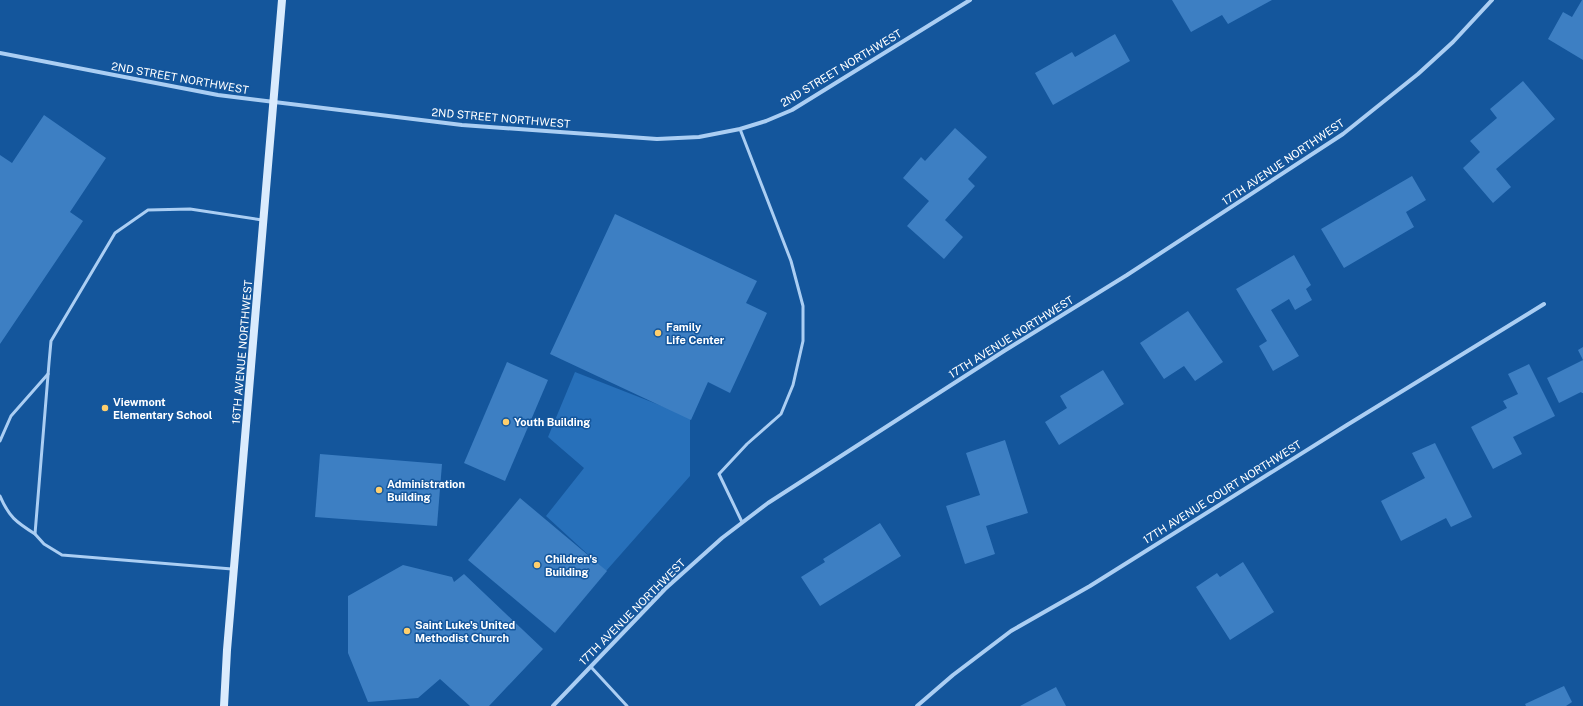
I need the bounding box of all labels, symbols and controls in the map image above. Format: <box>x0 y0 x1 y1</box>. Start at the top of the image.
street label: 2ND STREET NORTHWEST <box>778 27 904 109</box>
street label: 2ND STREET NORTHWEST <box>110 60 250 96</box>
street label: 2ND STREET NORTHWEST <box>431 106 571 130</box>
street label: 17TH AVENUE NORTHWEST <box>1220 116 1347 207</box>
street label: 16TH AVENUE NORTHWEST <box>230 279 254 425</box>
street label: 17TH AVENUE NORTHWEST <box>946 293 1076 380</box>
place label: Family Life Center <box>666 321 725 346</box>
marker: Family Life Center <box>653 328 663 338</box>
place label: Viewmont Elementary School <box>113 396 213 421</box>
marker: Viewmont Elementary School <box>100 403 110 413</box>
place label: Youth Building <box>514 416 590 428</box>
marker: Youth Building <box>501 417 511 427</box>
street label: 17TH AVENUE COURT NORTHWEST <box>1141 438 1304 546</box>
place label: Administration Building <box>387 478 465 503</box>
marker: Administration Building <box>374 485 384 495</box>
place label: Children's Building <box>545 553 597 578</box>
street label: 17TH AVENUE NORTHWEST <box>577 556 688 667</box>
marker: Children's Building <box>532 560 542 570</box>
place label: Saint Luke's United Methodist Church <box>415 619 515 644</box>
marker: Saint Luke's United Methodist Church <box>402 626 412 636</box>

